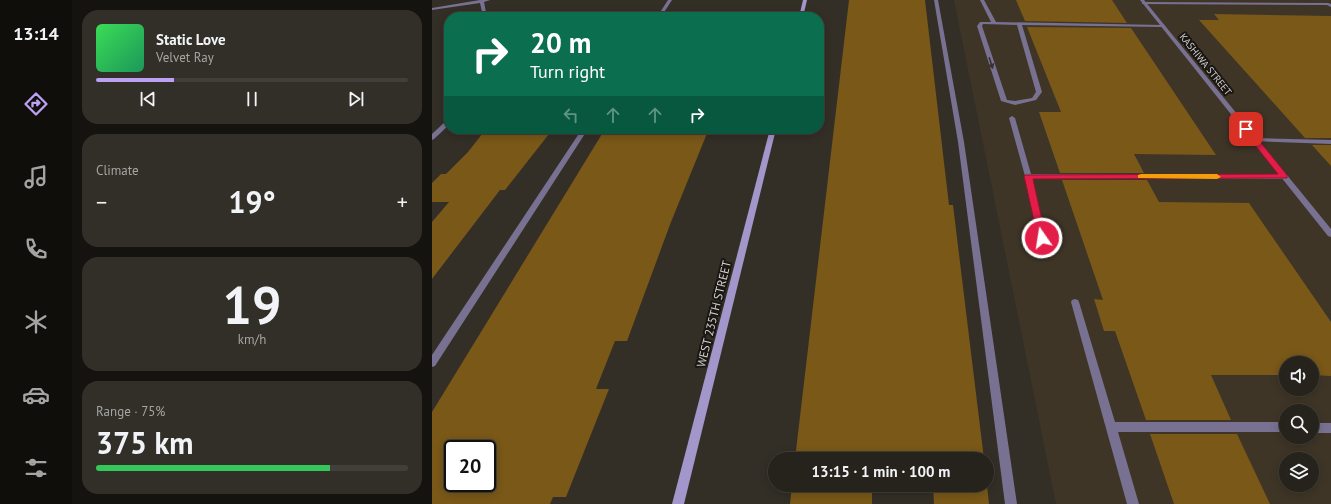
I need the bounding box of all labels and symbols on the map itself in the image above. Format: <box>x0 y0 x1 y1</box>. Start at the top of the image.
street label: KASHIWA STREET <box>1177 31 1235 98</box>
one-way arrow <box>989 57 995 69</box>
pin <box>1229 112 1263 146</box>
position arrow <box>1021 217 1063 259</box>
street label: WEST 235TH STREET <box>693 259 734 369</box>
speed limit sign: 20 <box>444 440 496 492</box>

